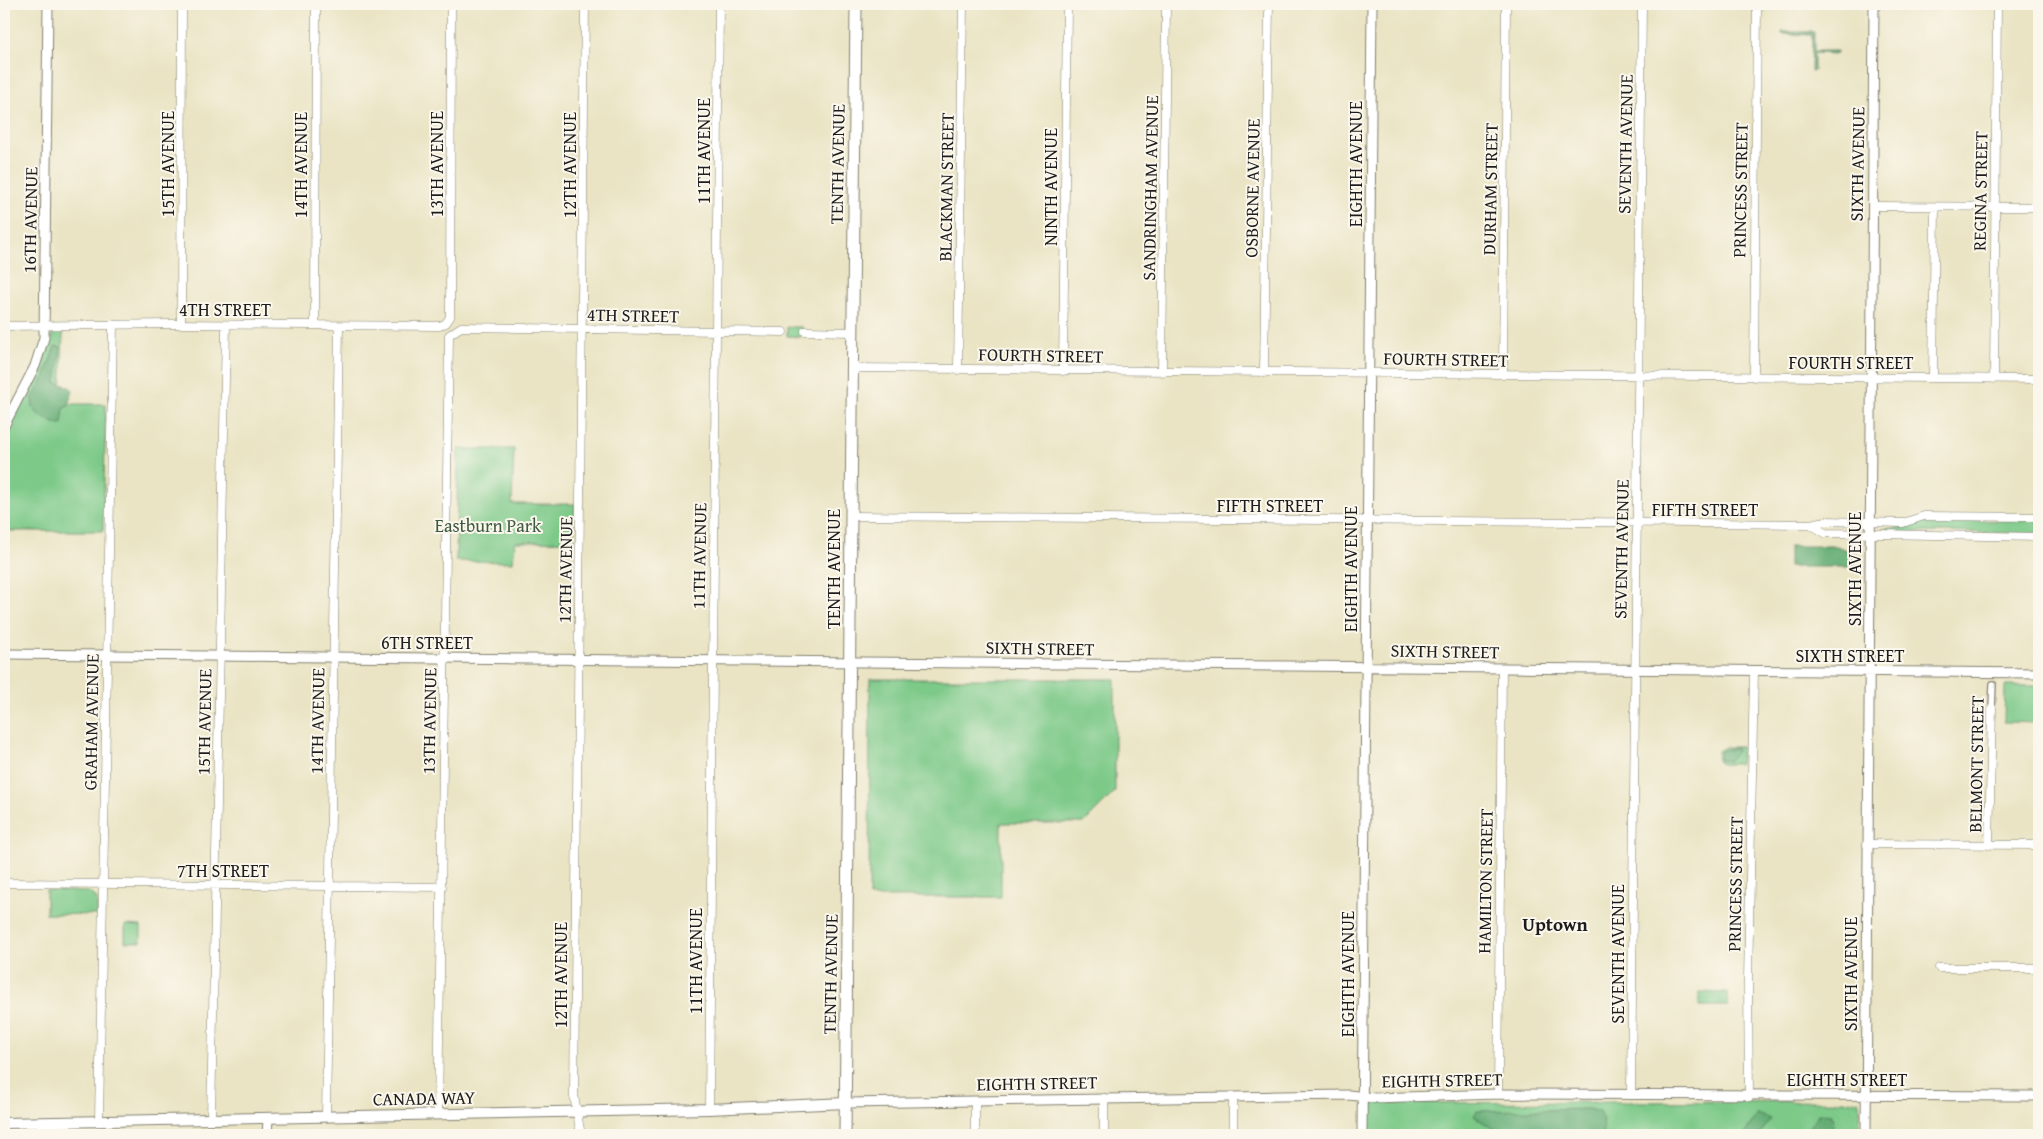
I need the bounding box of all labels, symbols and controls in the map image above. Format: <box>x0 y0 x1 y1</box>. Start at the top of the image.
street label: SEVENTH AVENUE <box>1610 74 1640 214</box>
street label: SANDRINGHAM AVENUE <box>1135 95 1165 281</box>
street label: 11TH AVENUE <box>690 98 717 204</box>
street label: EIGHTH AVENUE <box>1342 101 1369 227</box>
street label: TENTH AVENUE <box>822 104 852 224</box>
street label: SIXTH AVENUE <box>1843 106 1871 222</box>
street label: 15TH AVENUE <box>154 111 181 217</box>
street label: 13TH AVENUE <box>423 111 450 217</box>
street label: 14TH AVENUE <box>287 112 314 218</box>
street label: 12TH AVENUE <box>556 112 583 218</box>
street label: BLACKMAN STREET <box>931 112 961 262</box>
street label: OSBORNE AVENUE <box>1237 118 1267 258</box>
street label: PRINCESS STREET <box>1725 122 1755 258</box>
street label: DURHAM STREET <box>1475 123 1505 255</box>
street label: NINTH AVENUE <box>1037 128 1064 246</box>
street label: REGINA STREET <box>1965 131 1995 251</box>
street label: 16TH AVENUE <box>16 167 44 273</box>
street label: 4TH STREET <box>179 296 271 323</box>
street label: 4TH STREET <box>587 301 679 329</box>
street label: FOURTH STREET <box>978 340 1104 370</box>
street label: FOURTH STREET <box>1383 344 1509 374</box>
street label: FOURTH STREET <box>1788 349 1914 376</box>
street label: SEVENTH AVENUE <box>1606 479 1636 619</box>
street label: FIFTH STREET <box>1217 492 1323 519</box>
street label: FIFTH STREET <box>1652 496 1758 523</box>
street label: 11TH AVENUE <box>685 503 713 609</box>
street label: EIGHTH AVENUE <box>1337 506 1364 632</box>
street label: TENTH AVENUE <box>820 509 847 629</box>
park label: Eastburn Park <box>435 512 542 539</box>
street label: SIXTH AVENUE <box>1841 512 1868 626</box>
street label: 12TH AVENUE <box>551 517 579 623</box>
street label: 6TH STREET <box>381 629 473 656</box>
street label: SIXTH STREET <box>985 634 1095 662</box>
street label: SIXTH STREET <box>1390 637 1500 665</box>
street label: SIXTH STREET <box>1795 642 1905 669</box>
street label: GRAHAM AVENUE <box>76 653 106 791</box>
street label: 14TH AVENUE <box>303 668 331 774</box>
street label: 13TH AVENUE <box>415 668 443 774</box>
street label: 15TH AVENUE <box>190 669 218 775</box>
street label: BELMONT STREET <box>1961 695 1991 833</box>
street label: HAMILTON STREET <box>1470 808 1500 954</box>
street label: PRINCESS STREET <box>1720 816 1750 952</box>
street label: 7TH STREET <box>177 857 269 884</box>
street label: SEVENTH AVENUE <box>1604 884 1631 1024</box>
street label: 11TH AVENUE <box>682 908 709 1014</box>
district label: Uptown <box>1522 910 1589 938</box>
street label: EIGHTH AVENUE <box>1334 911 1361 1037</box>
street label: TENTH AVENUE <box>815 914 845 1034</box>
street label: SIXTH AVENUE <box>1837 917 1864 1031</box>
street label: 12TH AVENUE <box>547 922 574 1028</box>
street label: EIGHTH STREET <box>1381 1065 1503 1095</box>
street label: EIGHTH STREET <box>1787 1066 1907 1093</box>
street label: EIGHTH STREET <box>976 1068 1098 1098</box>
street label: CANADA WAY <box>373 1084 476 1112</box>

